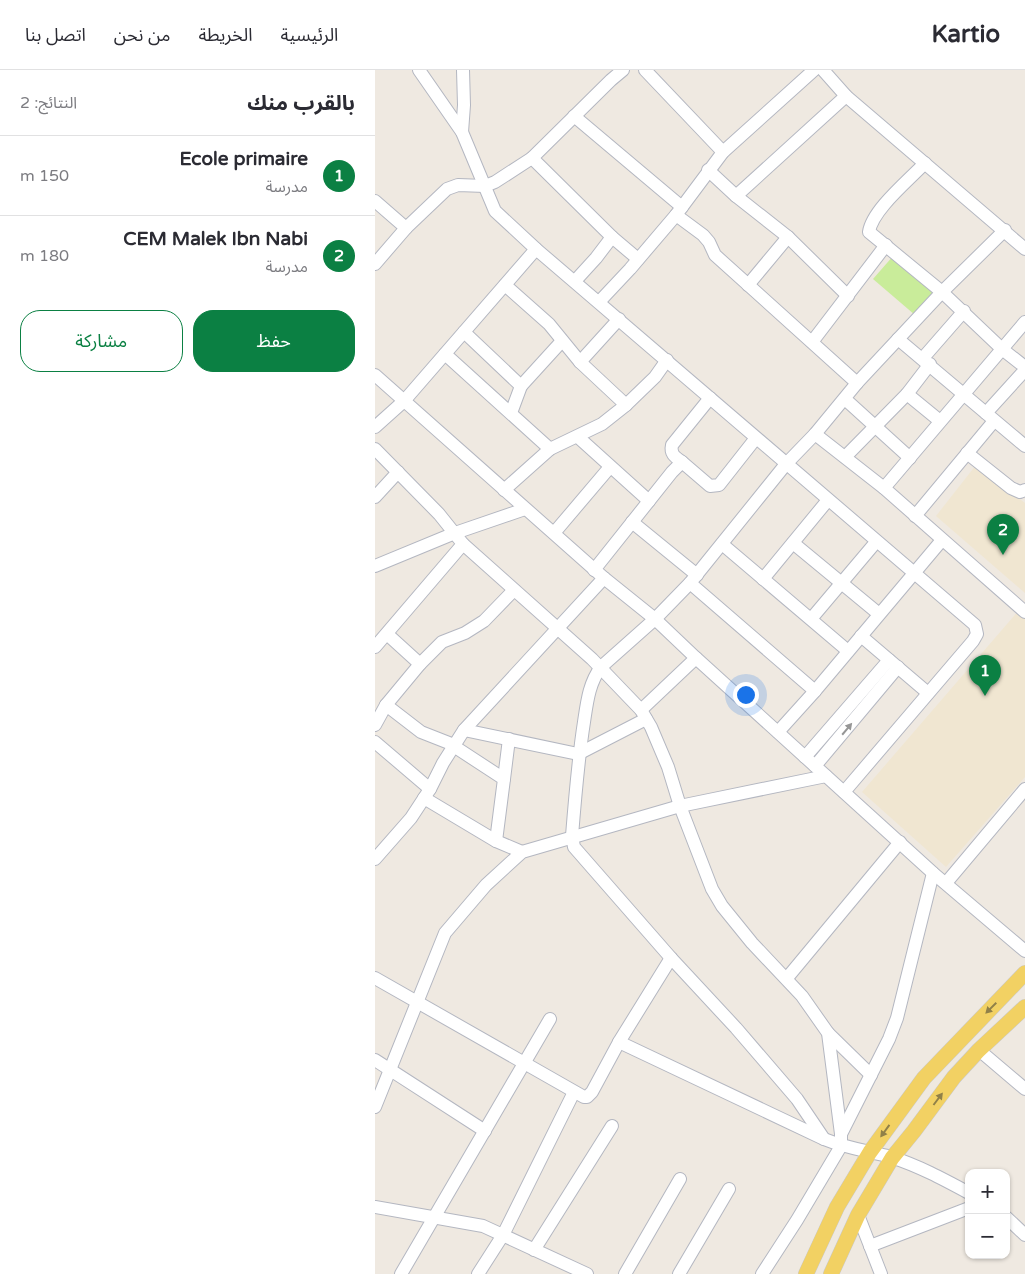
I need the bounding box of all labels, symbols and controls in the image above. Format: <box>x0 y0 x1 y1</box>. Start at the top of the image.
text: Kartio <box>932 20 1000 49</box>
text: اتصل بنا <box>25 24 86 46</box>
text: من نحن <box>114 24 171 46</box>
text: الخريطة <box>199 24 252 46</box>
text: الرئيسية <box>280 24 338 46</box>
text: بالقرب منك <box>247 91 355 116</box>
text: النتائج: 2 <box>20 93 77 113</box>
text: Ecole primaire <box>180 148 308 170</box>
text: 150 m <box>20 166 69 186</box>
text: 1 <box>334 166 344 186</box>
text: مدرسة <box>265 177 308 197</box>
text: CEM Malek Ibn Nabi <box>123 228 308 250</box>
text: 180 m <box>20 246 69 266</box>
text: 2 <box>334 246 344 266</box>
text: مدرسة <box>265 257 308 277</box>
button: مشاركة <box>20 310 183 372</box>
button: حفظ <box>193 310 355 372</box>
pin: 2 <box>987 514 1019 555</box>
pin: 1 <box>969 655 1001 696</box>
your location <box>733 682 759 708</box>
one-way arrow <box>841 722 852 735</box>
one-way arrow <box>985 1002 997 1014</box>
one-way arrow <box>933 1092 943 1106</box>
one-way arrow <box>880 1124 890 1138</box>
map controls <box>965 1169 1010 1259</box>
button: + <box>965 1169 1010 1214</box>
button: − <box>965 1214 1010 1259</box>

